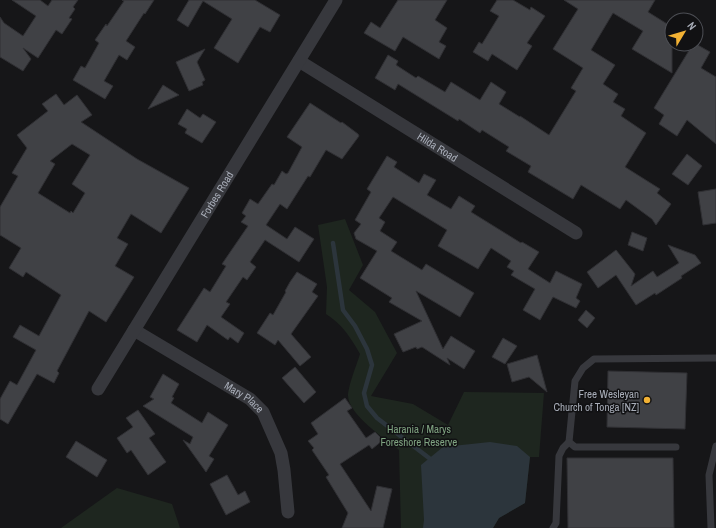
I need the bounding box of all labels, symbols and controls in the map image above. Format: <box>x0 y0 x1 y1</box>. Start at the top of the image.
north arrow <box>664 12 704 52</box>
text: N <box>684 19 699 33</box>
street label: Hilda Road <box>415 129 460 165</box>
street label: Forbes Road <box>197 169 236 220</box>
street label: Mary Place <box>222 378 267 416</box>
place label: Free Wesleyan Church of Tonga [NZ] <box>553 387 639 414</box>
marker: Free Wesleyan Church of Tonga [NZ] <box>642 395 652 405</box>
park label: Harania / Marys Foreshore Reserve <box>381 422 457 449</box>

